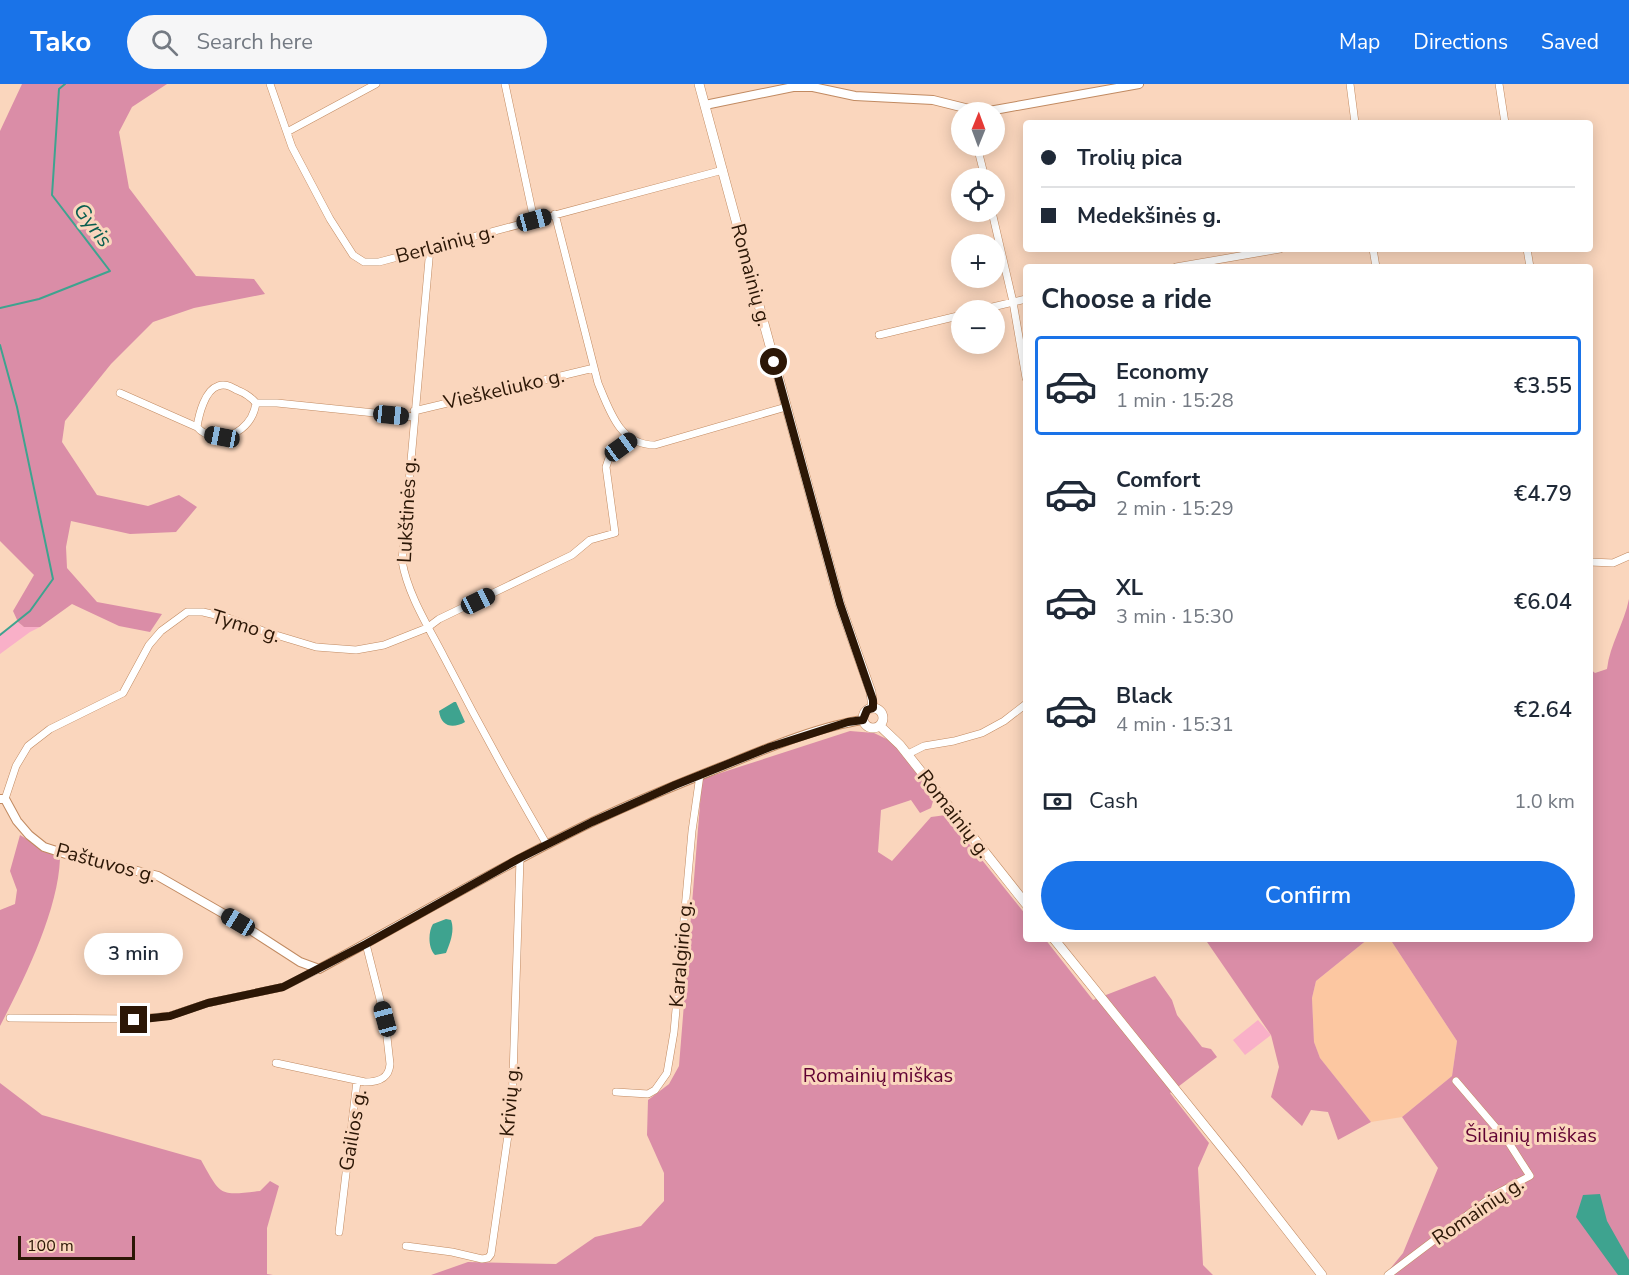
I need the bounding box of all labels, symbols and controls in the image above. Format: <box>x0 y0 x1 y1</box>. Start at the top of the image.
search box <box>127 15 547 69</box>
text: Tako <box>30 23 91 61</box>
icon: search <box>148 26 181 59</box>
text: Search here <box>196 27 313 57</box>
text: Map <box>1339 28 1380 56</box>
text: Directions <box>1413 28 1508 56</box>
text: Saved <box>1541 28 1599 56</box>
north arrow <box>951 102 1005 156</box>
map controls <box>951 102 1005 354</box>
text: Trolių pica <box>1077 143 1183 173</box>
button: locate <box>951 168 1005 222</box>
water label: Gyris <box>67 197 119 253</box>
text: Medekšinės g. <box>1077 201 1221 231</box>
car <box>514 207 554 233</box>
street label: Berlainių g. <box>393 218 497 270</box>
street label: Romainių g. <box>724 221 778 329</box>
button: + <box>951 234 1005 288</box>
text: Choose a ride <box>1041 281 1212 318</box>
button: − <box>951 300 1005 354</box>
route start <box>760 348 787 375</box>
text: Economy <box>1116 357 1208 387</box>
icon: car <box>1044 359 1098 413</box>
street label: Vieškeliuko g. <box>440 362 567 416</box>
text: €3.55 <box>1514 371 1572 401</box>
text: 1 min · 15:28 <box>1116 387 1234 414</box>
car <box>372 404 410 426</box>
car <box>203 425 241 449</box>
car <box>601 429 641 465</box>
street label: Lukštinės g. <box>391 456 423 564</box>
text: Comfort <box>1116 465 1200 495</box>
icon: car <box>1044 467 1098 521</box>
text: €4.79 <box>1514 479 1572 509</box>
text: 2 min · 15:29 <box>1116 495 1234 522</box>
text: XL <box>1116 573 1143 603</box>
icon: car <box>1044 575 1098 629</box>
car <box>458 585 498 617</box>
text: €6.04 <box>1514 587 1572 617</box>
street label: Tymo g. <box>208 603 284 649</box>
text: 3 min · 15:30 <box>1116 603 1234 630</box>
text: Black <box>1116 681 1172 711</box>
icon: car <box>1044 683 1098 737</box>
text: €2.64 <box>1514 695 1572 725</box>
text: 4 min · 15:31 <box>1116 711 1234 738</box>
street label: Romainių g. <box>911 764 997 864</box>
icon: cash <box>1041 785 1074 818</box>
text: Cash <box>1089 786 1138 816</box>
text: 1.0 km <box>1514 788 1575 815</box>
street label: Paštuvos g. <box>53 837 159 889</box>
button: Confirm <box>1041 861 1575 930</box>
street label: Karalgirio g. <box>663 899 699 1009</box>
car <box>218 905 258 939</box>
callout: 3 min <box>84 933 184 975</box>
text: 3 min <box>108 940 159 967</box>
car <box>372 999 398 1039</box>
route end <box>120 1006 147 1033</box>
park label: Romainių miškas <box>803 1062 953 1089</box>
street label: Krivių g. <box>493 1064 527 1138</box>
street label: Gailios g. <box>333 1087 373 1173</box>
park label: Šilainių miškas <box>1465 1122 1597 1149</box>
street label: Romainių g. <box>1427 1170 1529 1252</box>
scale bar <box>18 1233 135 1260</box>
text: 100 m <box>27 1235 74 1257</box>

